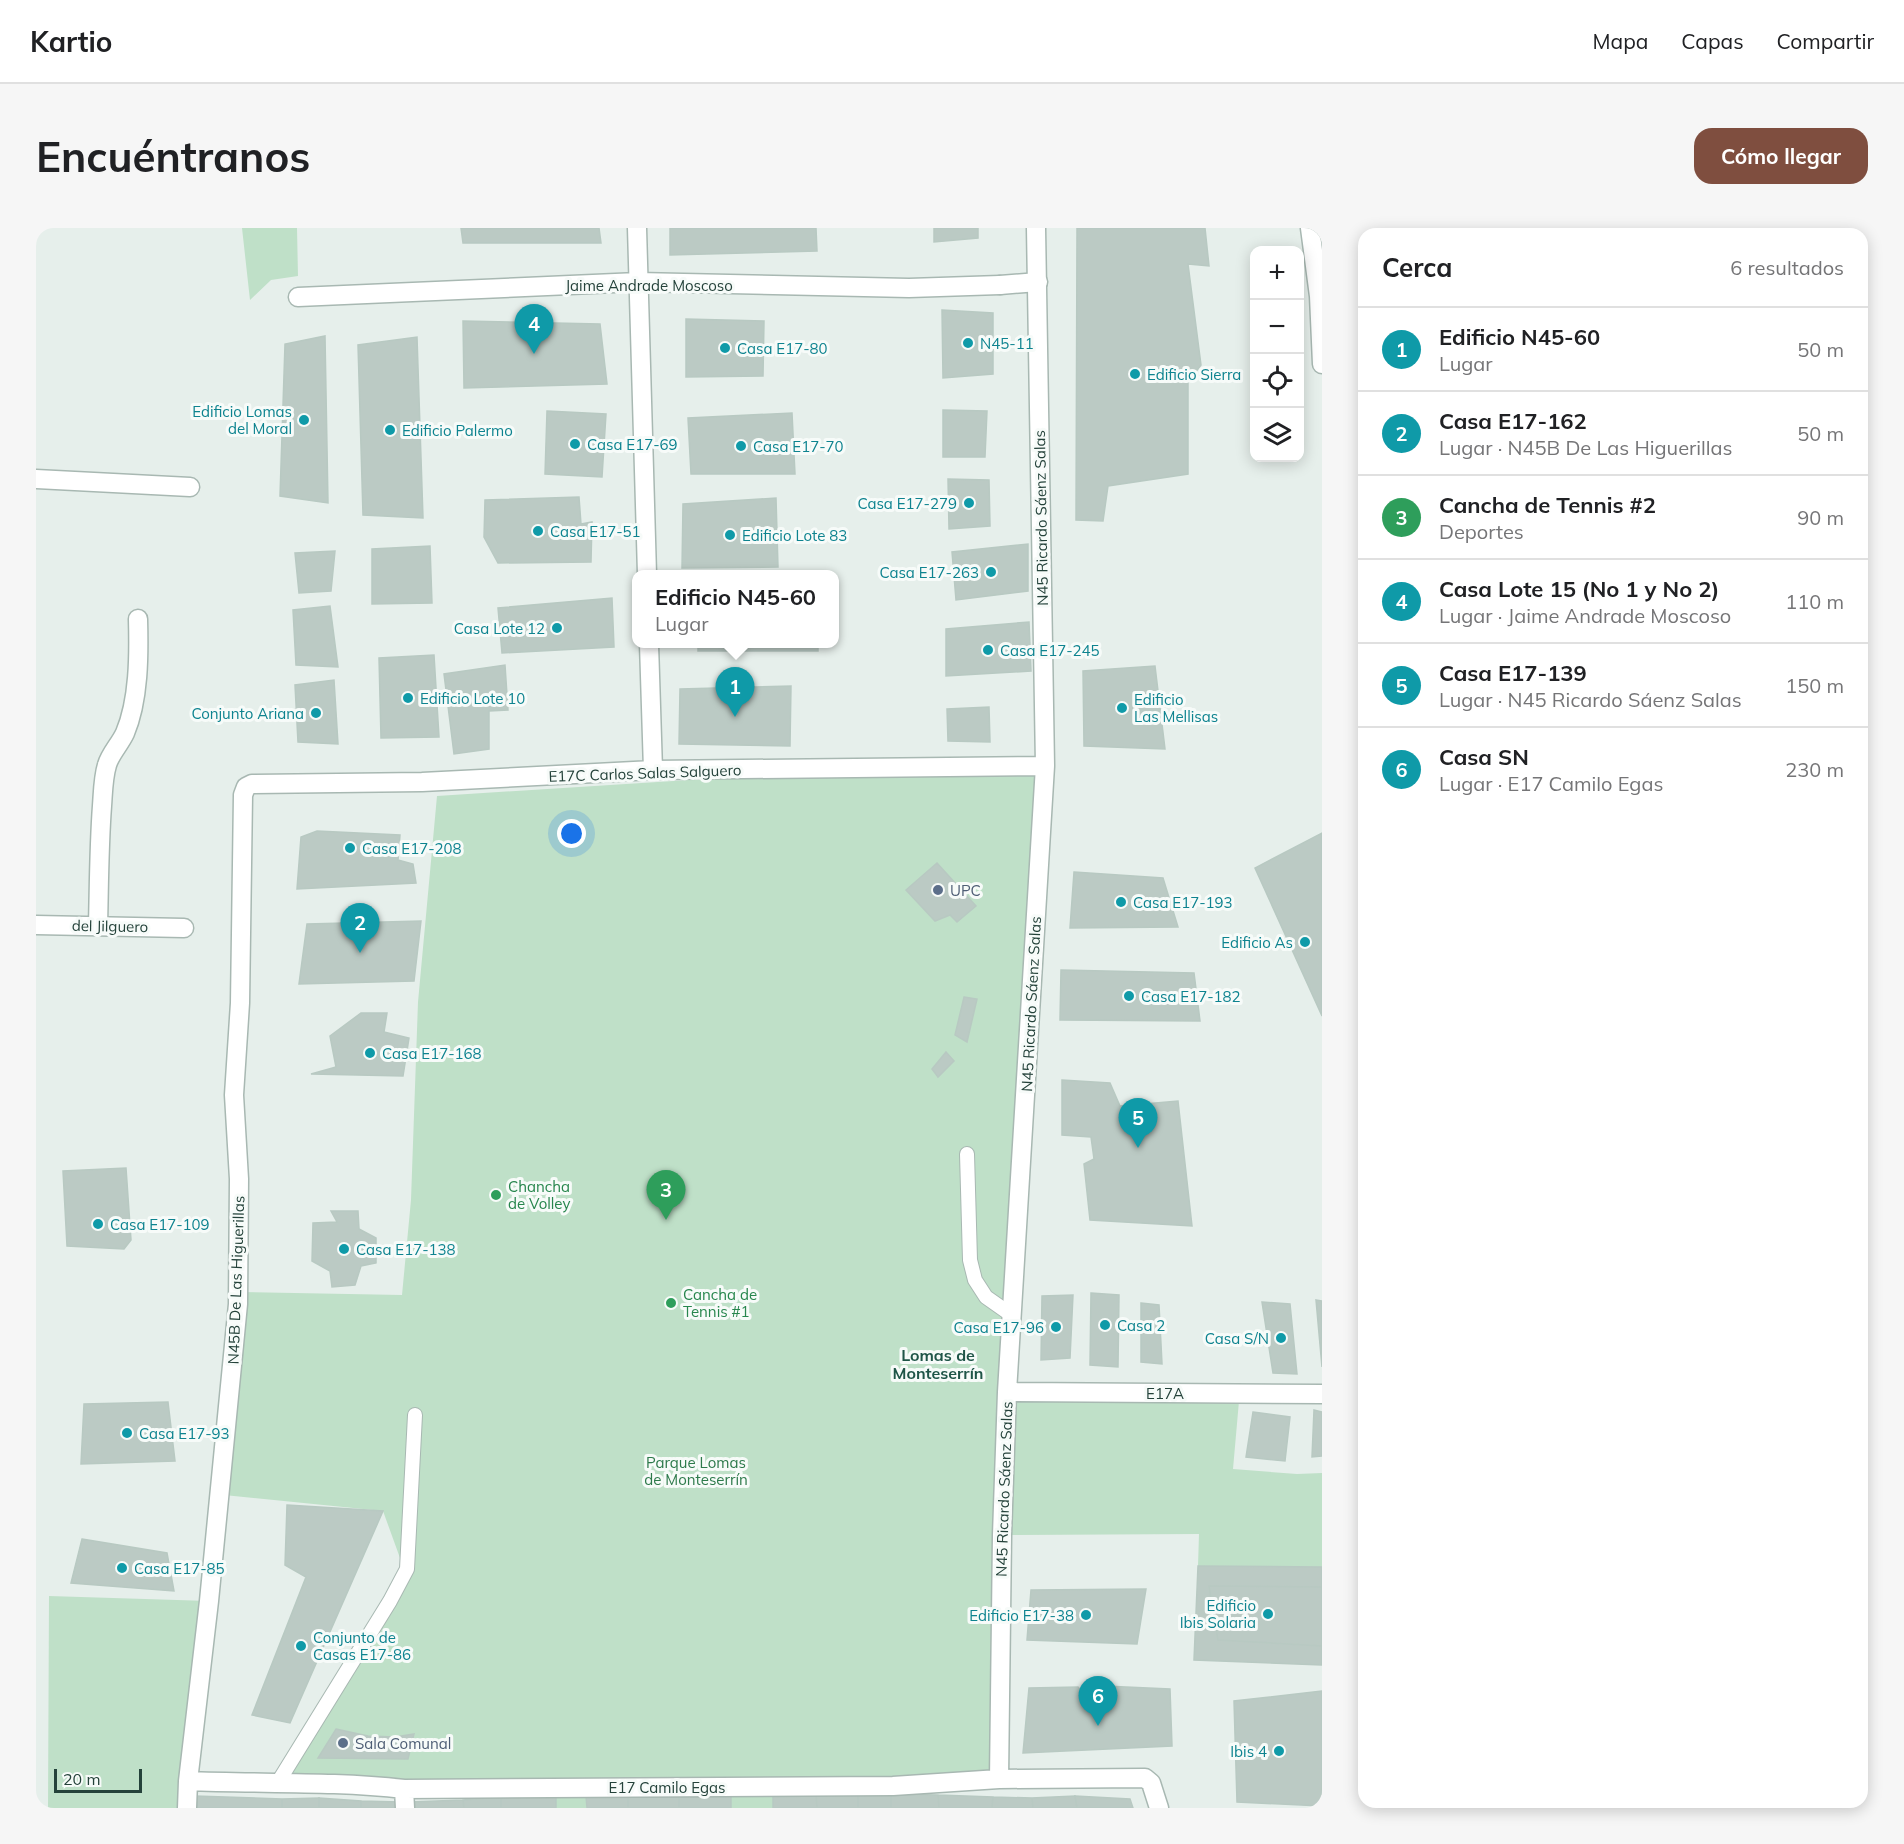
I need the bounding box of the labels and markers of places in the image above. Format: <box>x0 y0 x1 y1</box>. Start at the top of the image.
pin: 4 <box>514 304 554 354</box>
place label: N45-11 <box>980 334 1034 353</box>
marker: N45-11 <box>961 336 975 350</box>
place label: Casa E17-80 <box>737 339 828 358</box>
marker: Casa E17-80 <box>718 341 732 355</box>
place label: Edificio Sierra <box>1147 365 1241 384</box>
marker: Edificio Sierra <box>1128 367 1142 381</box>
place label: Edificio Lomas del Moral <box>192 402 292 438</box>
marker: Edificio Lomas del Moral <box>297 413 311 427</box>
place label: Edificio Palermo <box>402 421 513 440</box>
marker: Edificio Palermo <box>383 423 397 437</box>
place label: Casa E17-69 <box>587 435 678 454</box>
marker: Casa E17-69 <box>568 437 582 451</box>
place label: Casa E17-70 <box>753 437 844 456</box>
marker: Casa E17-70 <box>734 439 748 453</box>
place label: Casa E17-279 <box>857 494 957 513</box>
marker: Casa E17-279 <box>962 496 976 510</box>
place label: Casa E17-51 <box>550 522 641 541</box>
marker: Casa E17-51 <box>531 524 545 538</box>
place label: Edificio Lote 83 <box>742 526 847 545</box>
marker: Edificio Lote 83 <box>723 528 737 542</box>
place label: Casa E17-263 <box>879 563 979 582</box>
marker: Casa E17-263 <box>984 565 998 579</box>
place label: Casa Lote 12 <box>454 619 545 638</box>
marker: Casa Lote 12 <box>550 621 564 635</box>
place label: Casa E17-245 <box>1000 641 1100 660</box>
marker: Casa E17-245 <box>981 643 995 657</box>
pin: 1 <box>716 668 754 717</box>
place label: Edificio Lote 10 <box>420 689 525 708</box>
place label: Edificio Las Mellisas <box>1134 690 1218 726</box>
marker: Edificio Lote 10 <box>401 691 415 705</box>
marker: Edificio Las Mellisas <box>1115 701 1129 715</box>
place label: Conjunto Ariana <box>191 704 304 723</box>
marker: Conjunto Ariana <box>309 706 323 720</box>
place label: Casa E17-208 <box>362 839 462 858</box>
marker: Casa E17-208 <box>343 841 357 855</box>
place label: UPC <box>950 881 981 900</box>
marker: UPC <box>931 883 945 897</box>
place label: Casa E17-193 <box>1133 893 1233 912</box>
marker: Casa E17-193 <box>1114 895 1128 909</box>
pin: 2 <box>340 904 380 953</box>
place label: Edificio As <box>1221 933 1293 952</box>
marker: Edificio As <box>1298 935 1312 949</box>
place label: Casa E17-182 <box>1141 987 1241 1006</box>
marker: Casa E17-182 <box>1122 989 1136 1003</box>
place label: Casa E17-168 <box>382 1044 482 1063</box>
marker: Casa E17-168 <box>363 1046 377 1060</box>
pin: 5 <box>1118 1098 1158 1148</box>
pin: 3 <box>646 1170 686 1220</box>
place label: Chancha de Volley <box>508 1177 570 1213</box>
marker: Chancha de Volley <box>489 1188 503 1202</box>
place label: Casa E17-109 <box>110 1215 210 1234</box>
marker: Casa E17-109 <box>91 1217 105 1231</box>
place label: Casa E17-138 <box>356 1240 456 1259</box>
marker: Casa E17-138 <box>337 1242 351 1256</box>
place label: Cancha de Tennis #1 <box>683 1285 757 1321</box>
marker: Cancha de Tennis #1 <box>664 1296 678 1310</box>
place label: Casa 2 <box>1117 1316 1165 1335</box>
place label: Casa E17-96 <box>953 1318 1044 1337</box>
marker: Casa 2 <box>1098 1318 1112 1332</box>
marker: Casa E17-96 <box>1049 1320 1063 1334</box>
place label: Casa S/N <box>1205 1329 1269 1348</box>
marker: Casa S/N <box>1274 1331 1288 1345</box>
place label: Casa E17-93 <box>139 1424 230 1443</box>
marker: Casa E17-93 <box>120 1426 134 1440</box>
place label: Casa E17-85 <box>134 1559 225 1578</box>
marker: Casa E17-85 <box>115 1561 129 1575</box>
place label: Edificio Ibis Solaria <box>1180 1596 1256 1632</box>
place label: Edificio E17-38 <box>969 1606 1074 1625</box>
marker: Edificio Ibis Solaria <box>1261 1607 1275 1621</box>
marker: Edificio E17-38 <box>1079 1608 1093 1622</box>
place label: Conjunto de Casas E17-86 <box>313 1628 411 1664</box>
marker: Conjunto de Casas E17-86 <box>294 1639 308 1653</box>
pin: 6 <box>1078 1676 1118 1726</box>
place label: Sala Comunal <box>355 1734 451 1753</box>
marker: Sala Comunal <box>336 1736 350 1750</box>
place label: Ibis 4 <box>1230 1742 1267 1761</box>
marker: Ibis 4 <box>1272 1744 1286 1758</box>

